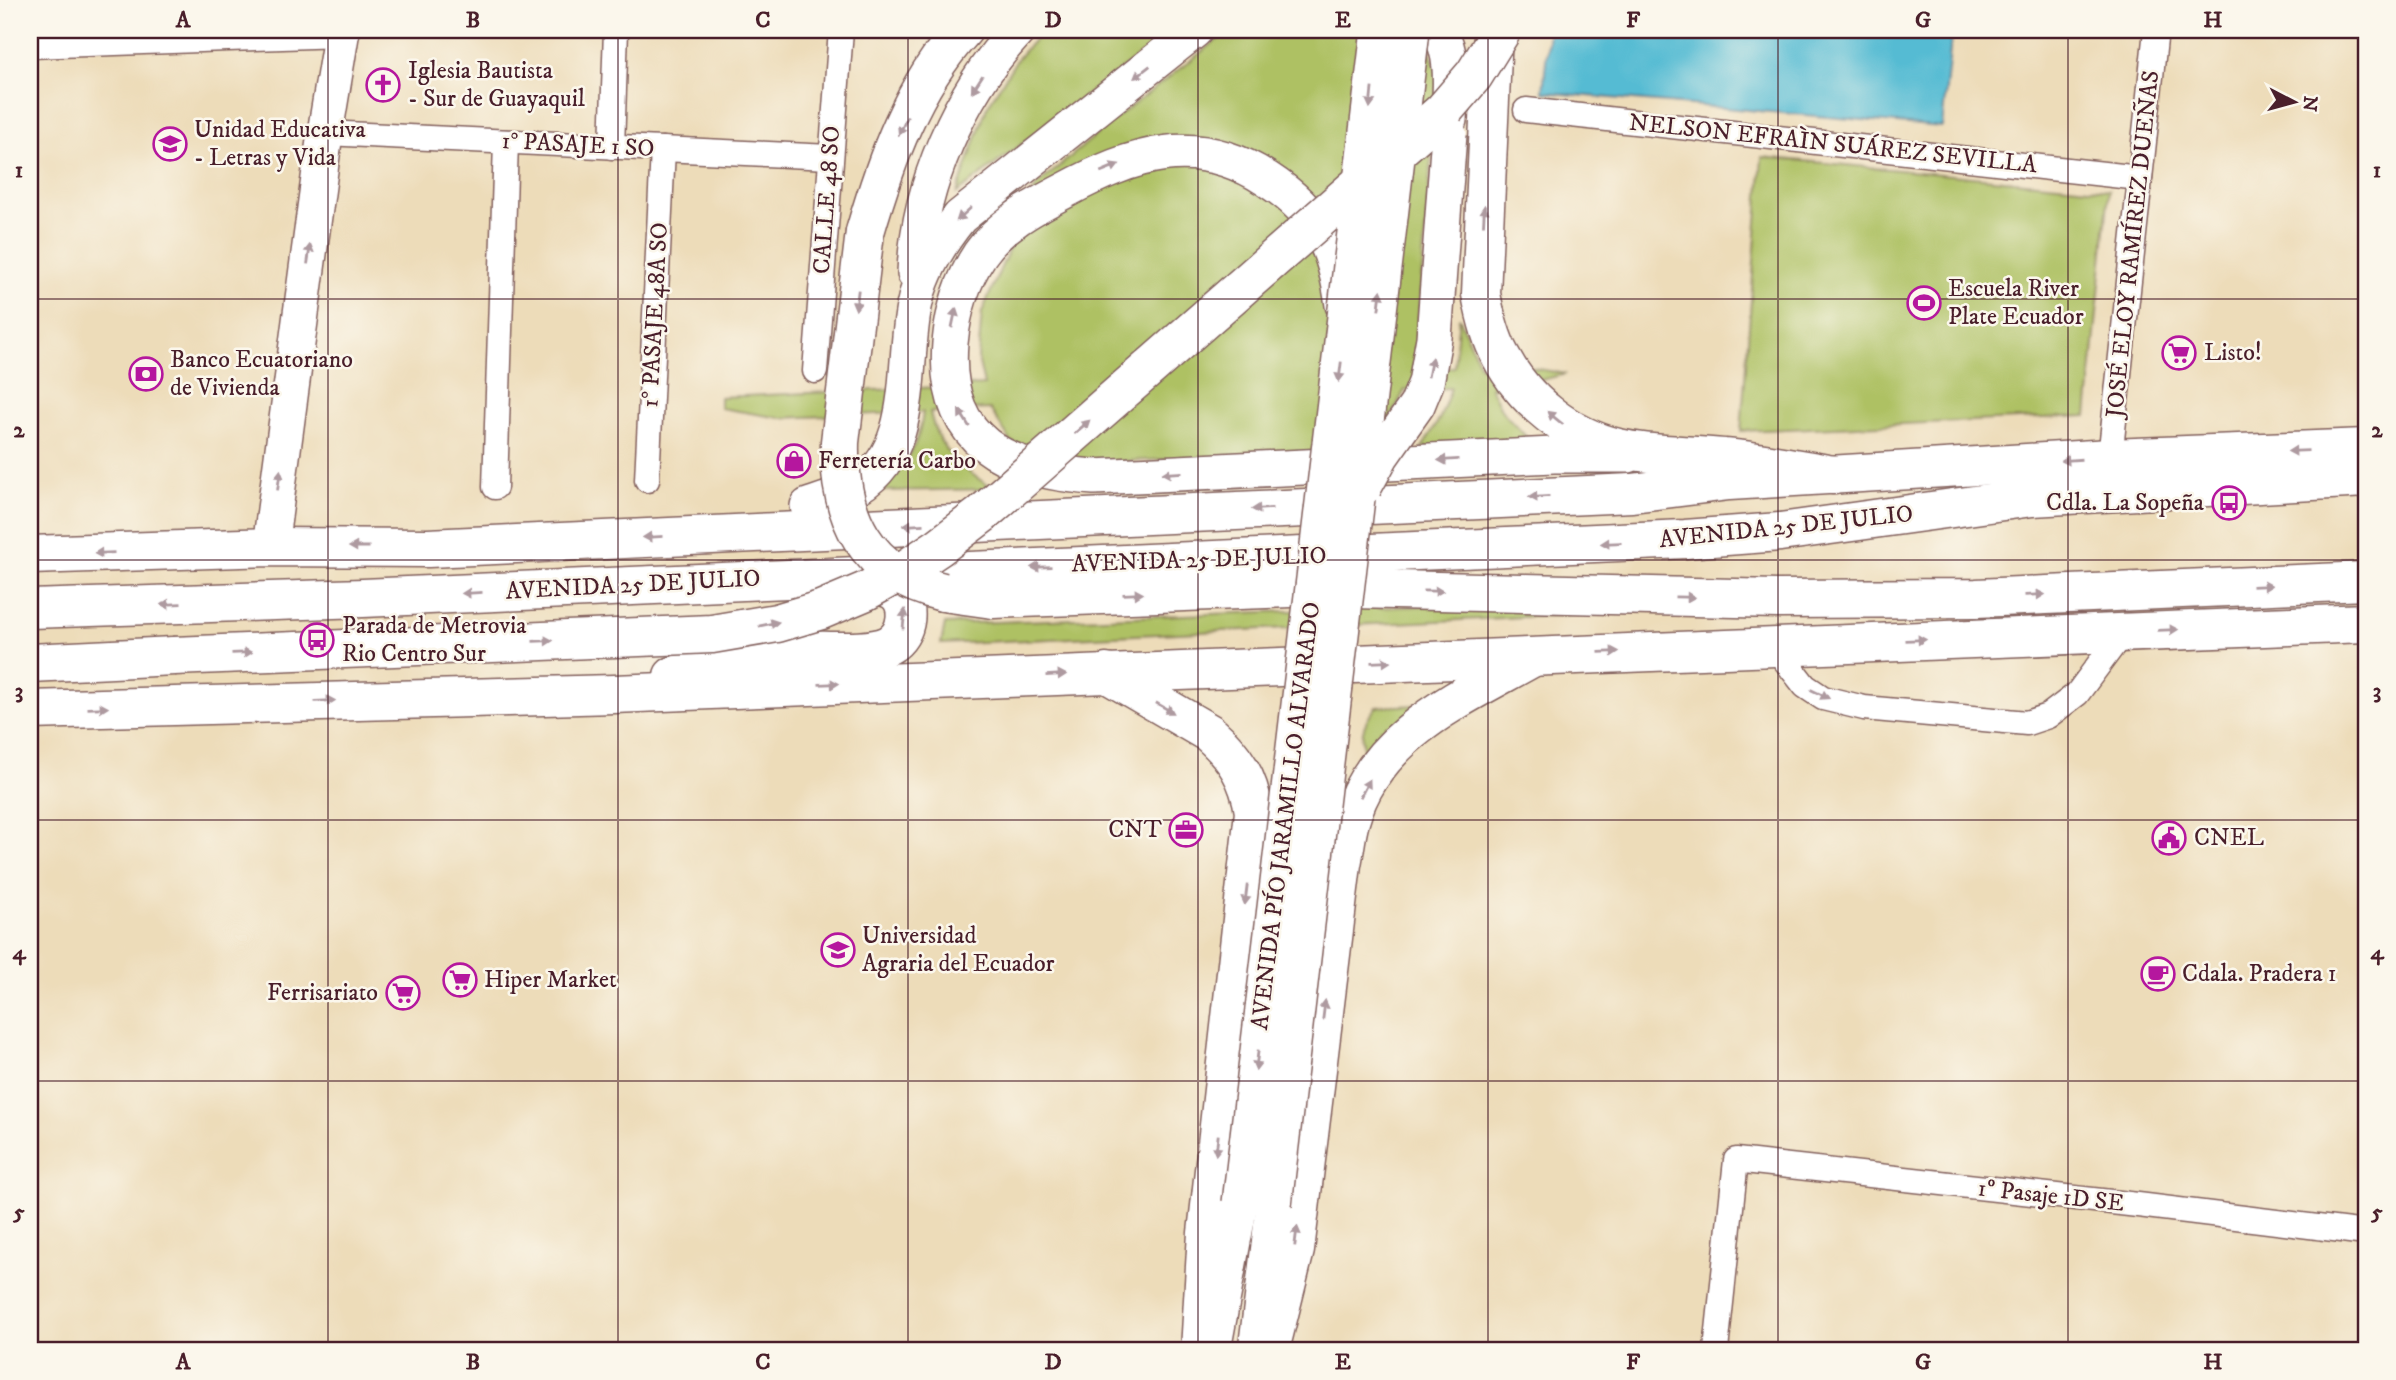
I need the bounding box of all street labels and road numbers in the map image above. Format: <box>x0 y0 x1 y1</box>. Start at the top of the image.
street label: JOSÉ ELOY RAMÍREZ DUEÑAS <box>2099 69 2166 421</box>
street label: NELSON EFRAÌN SUÁREZ SEVILLA <box>1628 107 2039 180</box>
street label: CALLE 48 SO <box>807 125 847 275</box>
street label: 1° PASAJE 1 SO <box>501 126 655 164</box>
street label: 1° PASAJE 48A SO <box>635 222 675 408</box>
street label: AVENIDA 25 DE JULIO <box>1658 499 1914 555</box>
street label: AVENIDA 25 DE JULIO <box>1071 541 1327 579</box>
street label: AVENIDA 25 DE JULIO <box>505 563 761 607</box>
street label: AVENIDA PÍO JARAMILLO ALVARADO <box>1244 600 1327 1032</box>
street label: 1º Pasaje 1D SE <box>1976 1173 2126 1219</box>

